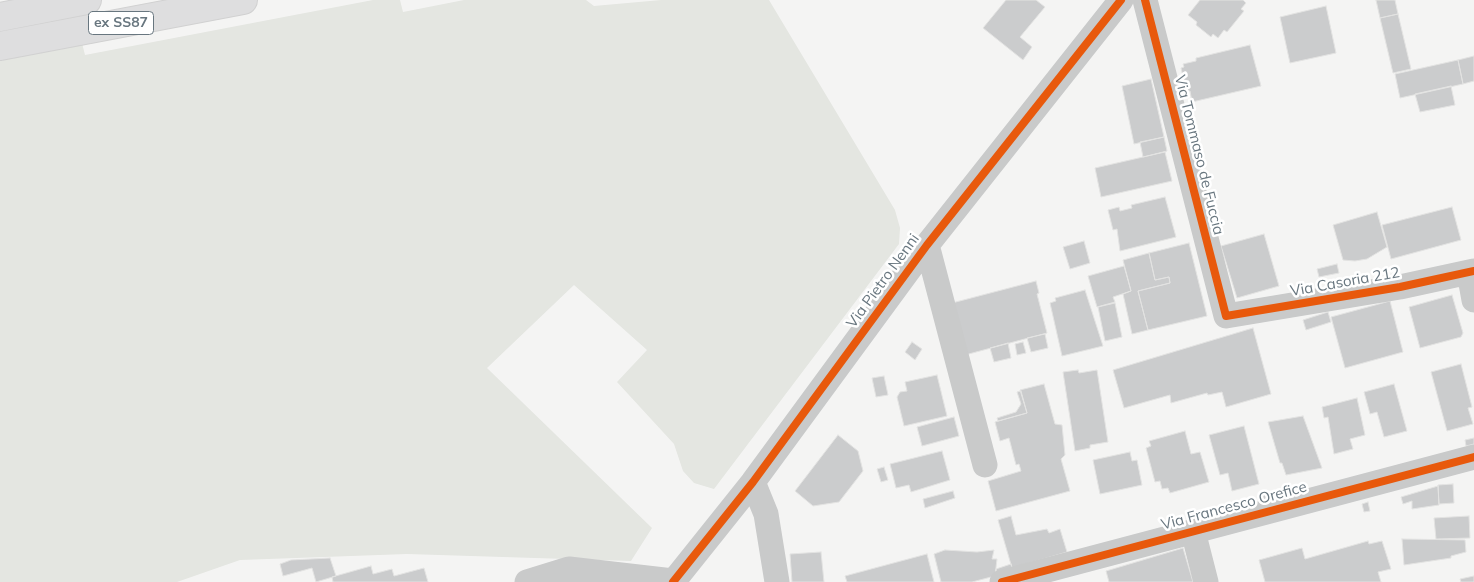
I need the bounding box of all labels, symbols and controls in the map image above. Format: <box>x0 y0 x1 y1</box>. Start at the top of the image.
road number: ex SS87 <box>88 12 154 34</box>
street label: Via Tommaso de Fuccia <box>1170 73 1228 237</box>
street label: Via Pietro Nenni <box>843 230 923 332</box>
street label: Via Casoria 212 <box>1289 264 1401 300</box>
street label: Via Francesco Orefice <box>1159 478 1309 534</box>

